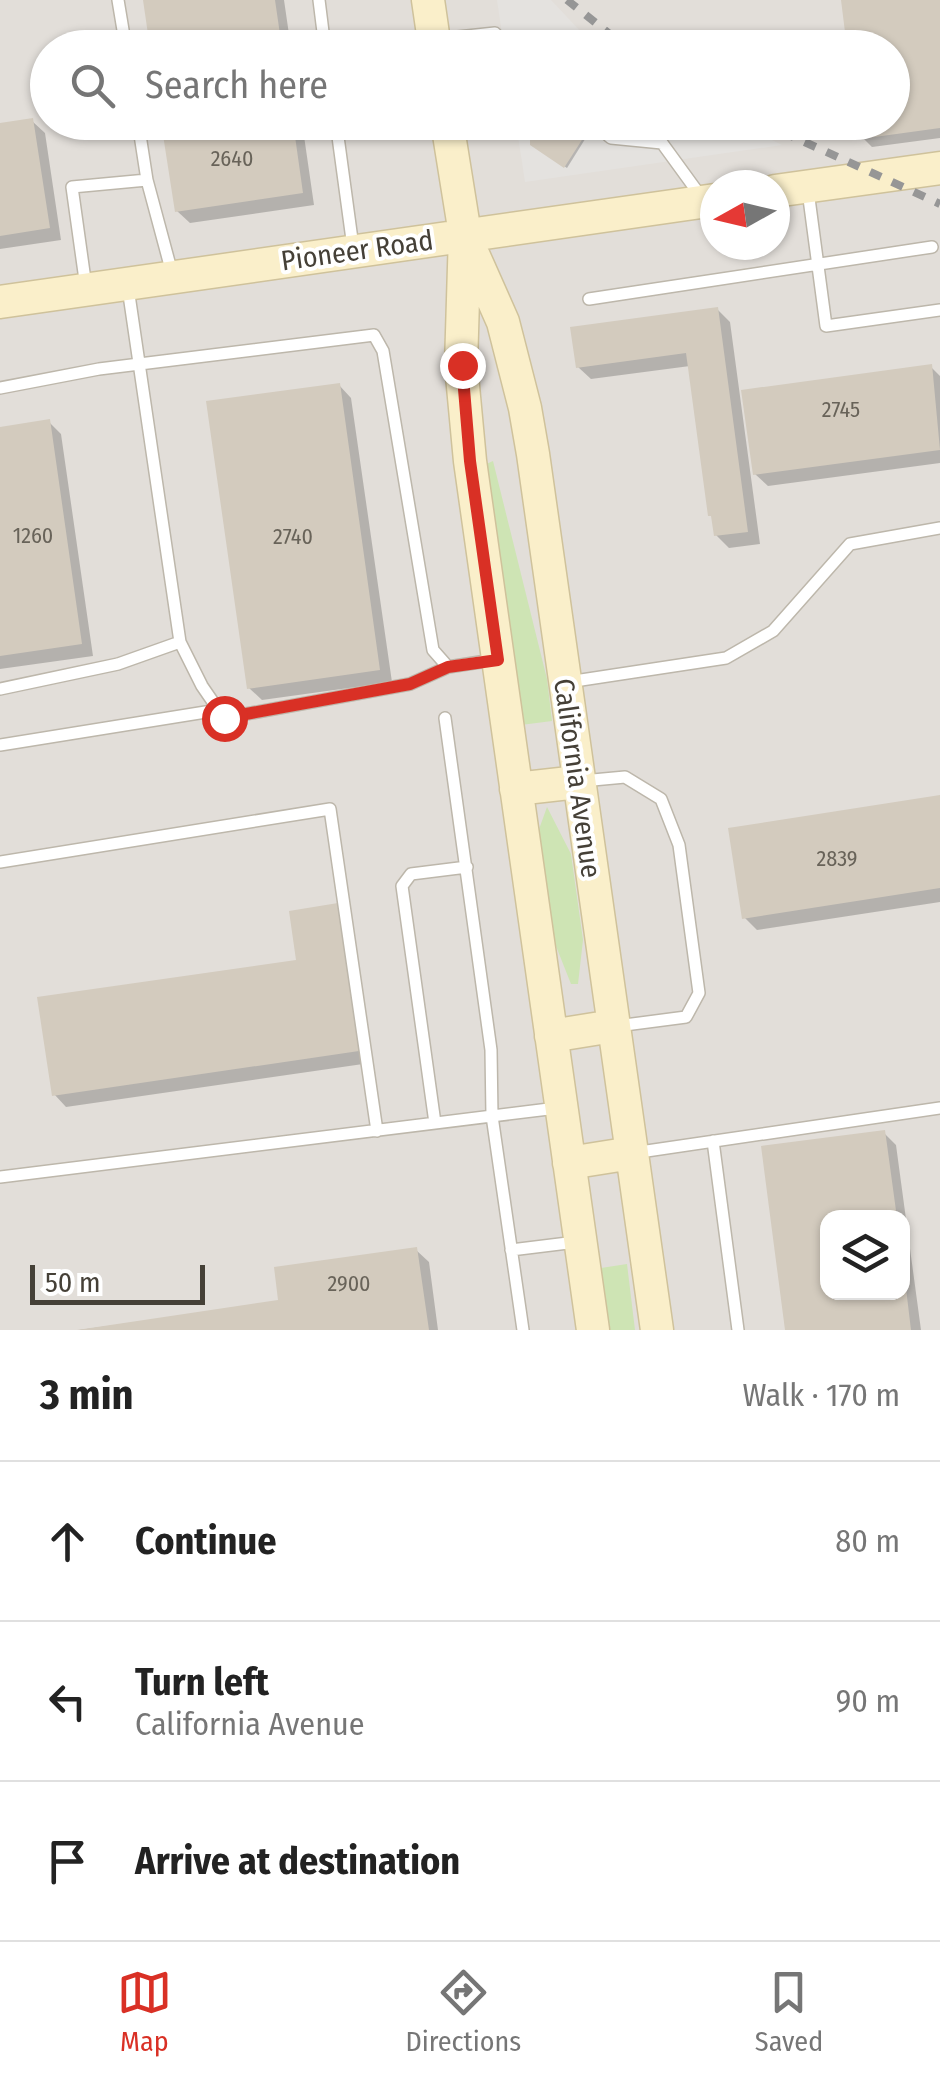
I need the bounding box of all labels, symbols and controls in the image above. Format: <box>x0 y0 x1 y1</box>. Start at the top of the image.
search box <box>30 30 910 140</box>
icon: search <box>65 58 120 113</box>
text: Search here <box>145 62 328 108</box>
house number: 2640 <box>211 145 253 172</box>
north arrow <box>700 170 790 260</box>
street label: Pioneer Road <box>279 223 435 277</box>
route end <box>440 343 486 389</box>
house number: 2745 <box>822 396 860 423</box>
house number: 1260 <box>13 522 53 549</box>
house number: 2740 <box>273 523 313 550</box>
street label: California Avenue <box>547 676 608 880</box>
route start <box>202 696 248 742</box>
house number: 2839 <box>816 845 858 872</box>
map controls <box>820 1210 910 1300</box>
button: layers <box>820 1210 910 1300</box>
scale bar <box>30 1260 205 1304</box>
text: 50 m <box>45 1266 101 1299</box>
house number: 2900 <box>327 1270 371 1297</box>
text: 3 min <box>40 1370 134 1420</box>
text: Walk · 170 m <box>743 1376 900 1414</box>
icon: ahead <box>40 1514 95 1569</box>
text: Continue <box>135 1518 276 1564</box>
text: 80 m <box>835 1522 900 1560</box>
text: Turn left <box>135 1659 269 1705</box>
icon: left <box>40 1674 95 1729</box>
text: 90 m <box>836 1682 900 1720</box>
text: California Avenue <box>135 1705 365 1743</box>
icon: arrive <box>40 1834 95 1889</box>
text: Arrive at destination <box>135 1838 460 1884</box>
tab: Map <box>117 1965 172 2058</box>
tab: Directions <box>405 1965 521 2058</box>
tab: Saved <box>755 1965 823 2058</box>

